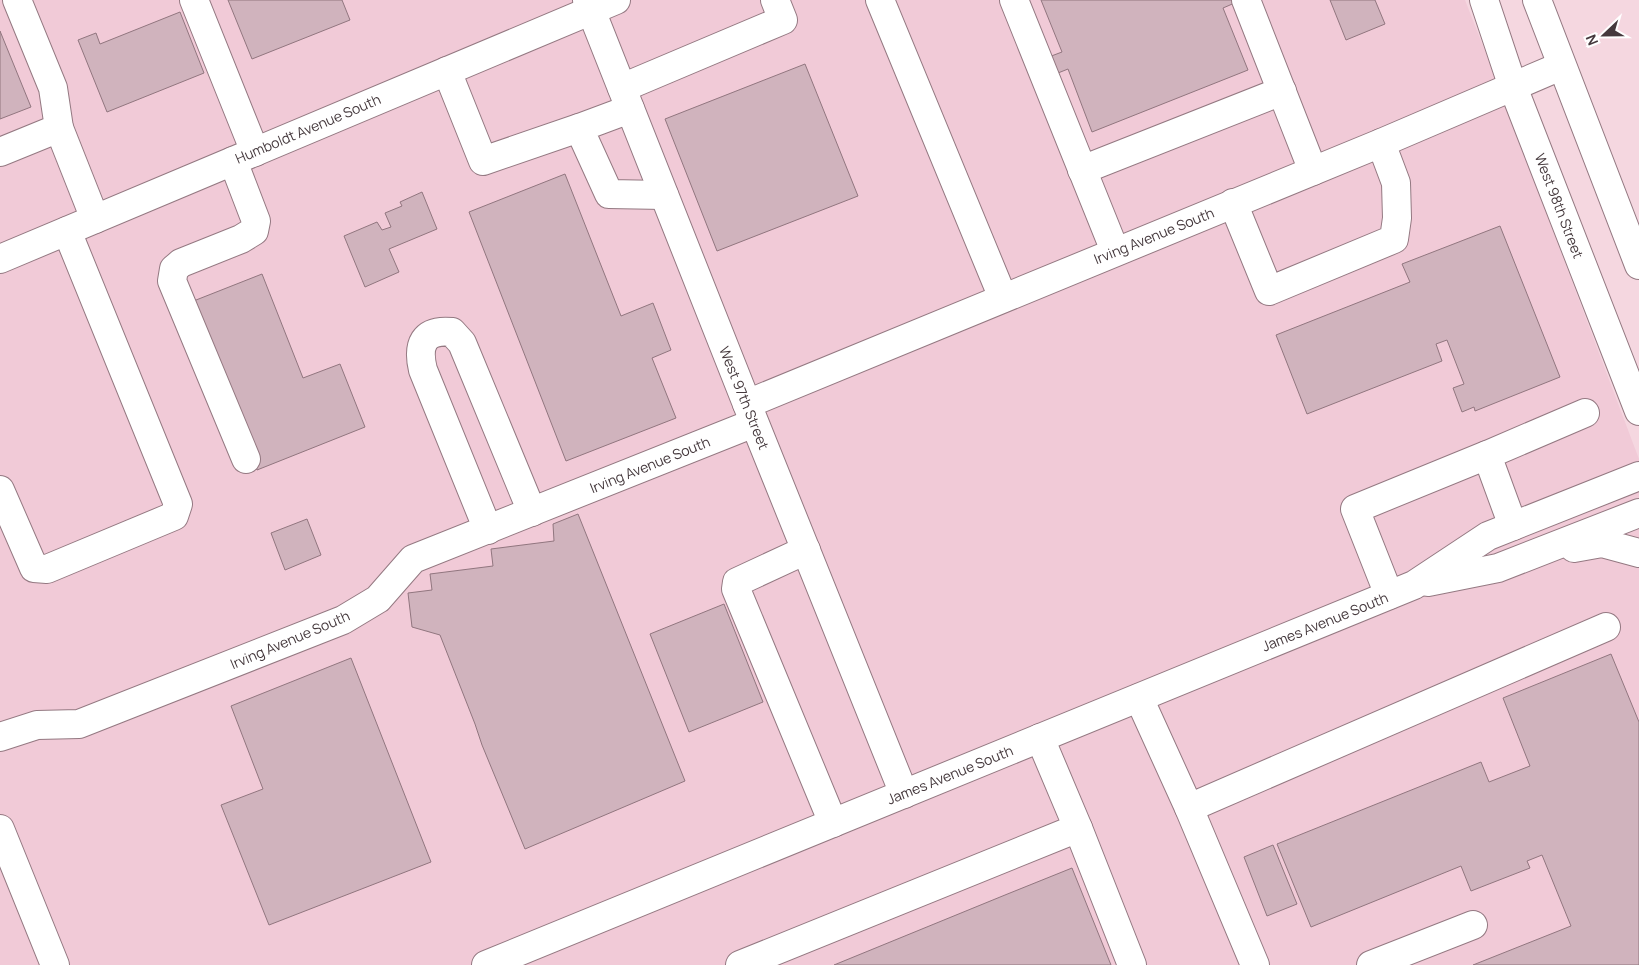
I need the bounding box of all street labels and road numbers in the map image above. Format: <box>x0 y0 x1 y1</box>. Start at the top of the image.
street label: Humboldt Avenue South <box>232 89 383 168</box>
street label: West 98th Street <box>1531 151 1588 261</box>
street label: Irving Avenue South <box>1091 203 1217 268</box>
street label: West 97th Street <box>715 343 774 453</box>
street label: Irving Avenue South <box>587 432 713 497</box>
street label: James Avenue South <box>1259 588 1391 656</box>
street label: Irving Avenue South <box>227 606 352 673</box>
street label: James Avenue South <box>884 741 1016 809</box>

